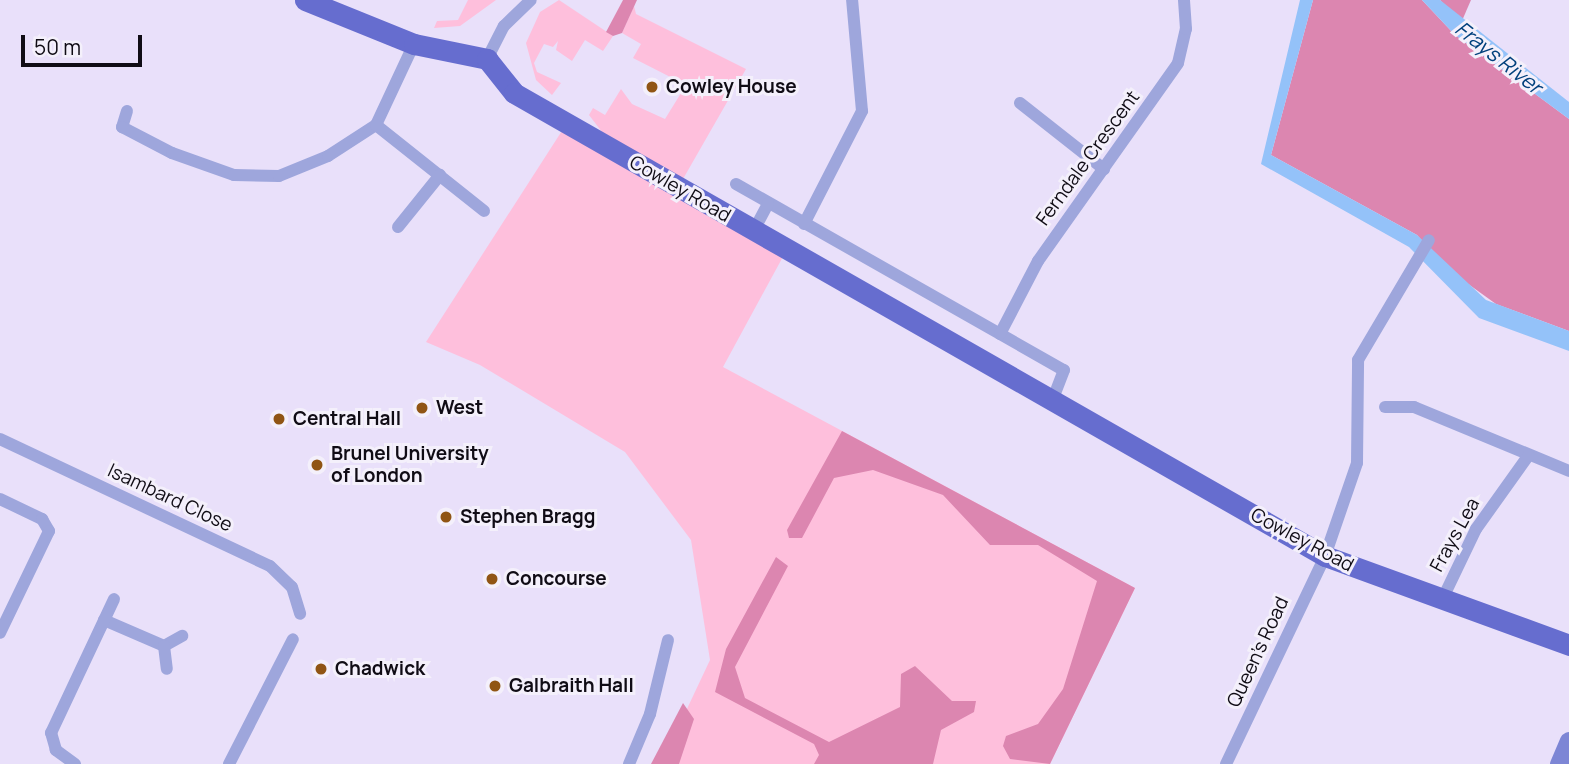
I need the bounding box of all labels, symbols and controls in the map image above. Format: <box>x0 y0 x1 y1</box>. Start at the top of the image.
water label: Frays River <box>1451 15 1547 99</box>
scale bar <box>24 21 145 65</box>
text: 50 m <box>34 33 81 61</box>
place label: Cowley House <box>666 76 797 98</box>
marker: Cowley House <box>644 79 660 95</box>
street label: Ferndale Crescent <box>1031 86 1145 230</box>
street label: Cowley Road <box>625 151 735 227</box>
place label: West <box>436 397 483 419</box>
marker: West <box>414 400 430 416</box>
place label: Central Hall <box>293 408 401 430</box>
marker: Central Hall <box>271 411 287 427</box>
place label: Brunel University of London <box>331 443 489 487</box>
marker: Brunel University of London <box>309 457 325 473</box>
street label: Isambard Close <box>104 459 236 537</box>
street label: Frays Lea <box>1425 494 1485 576</box>
street label: Cowley Road <box>1247 503 1357 577</box>
place label: Stephen Bragg <box>460 506 595 528</box>
marker: Stephen Bragg <box>438 509 454 525</box>
place label: Concourse <box>506 568 607 590</box>
marker: Concourse <box>484 571 500 587</box>
street label: Queen's Road <box>1223 593 1293 711</box>
place label: Chadwick <box>335 658 425 680</box>
marker: Chadwick <box>313 661 329 677</box>
place label: Galbraith Hall <box>509 675 634 697</box>
marker: Galbraith Hall <box>487 678 503 694</box>

